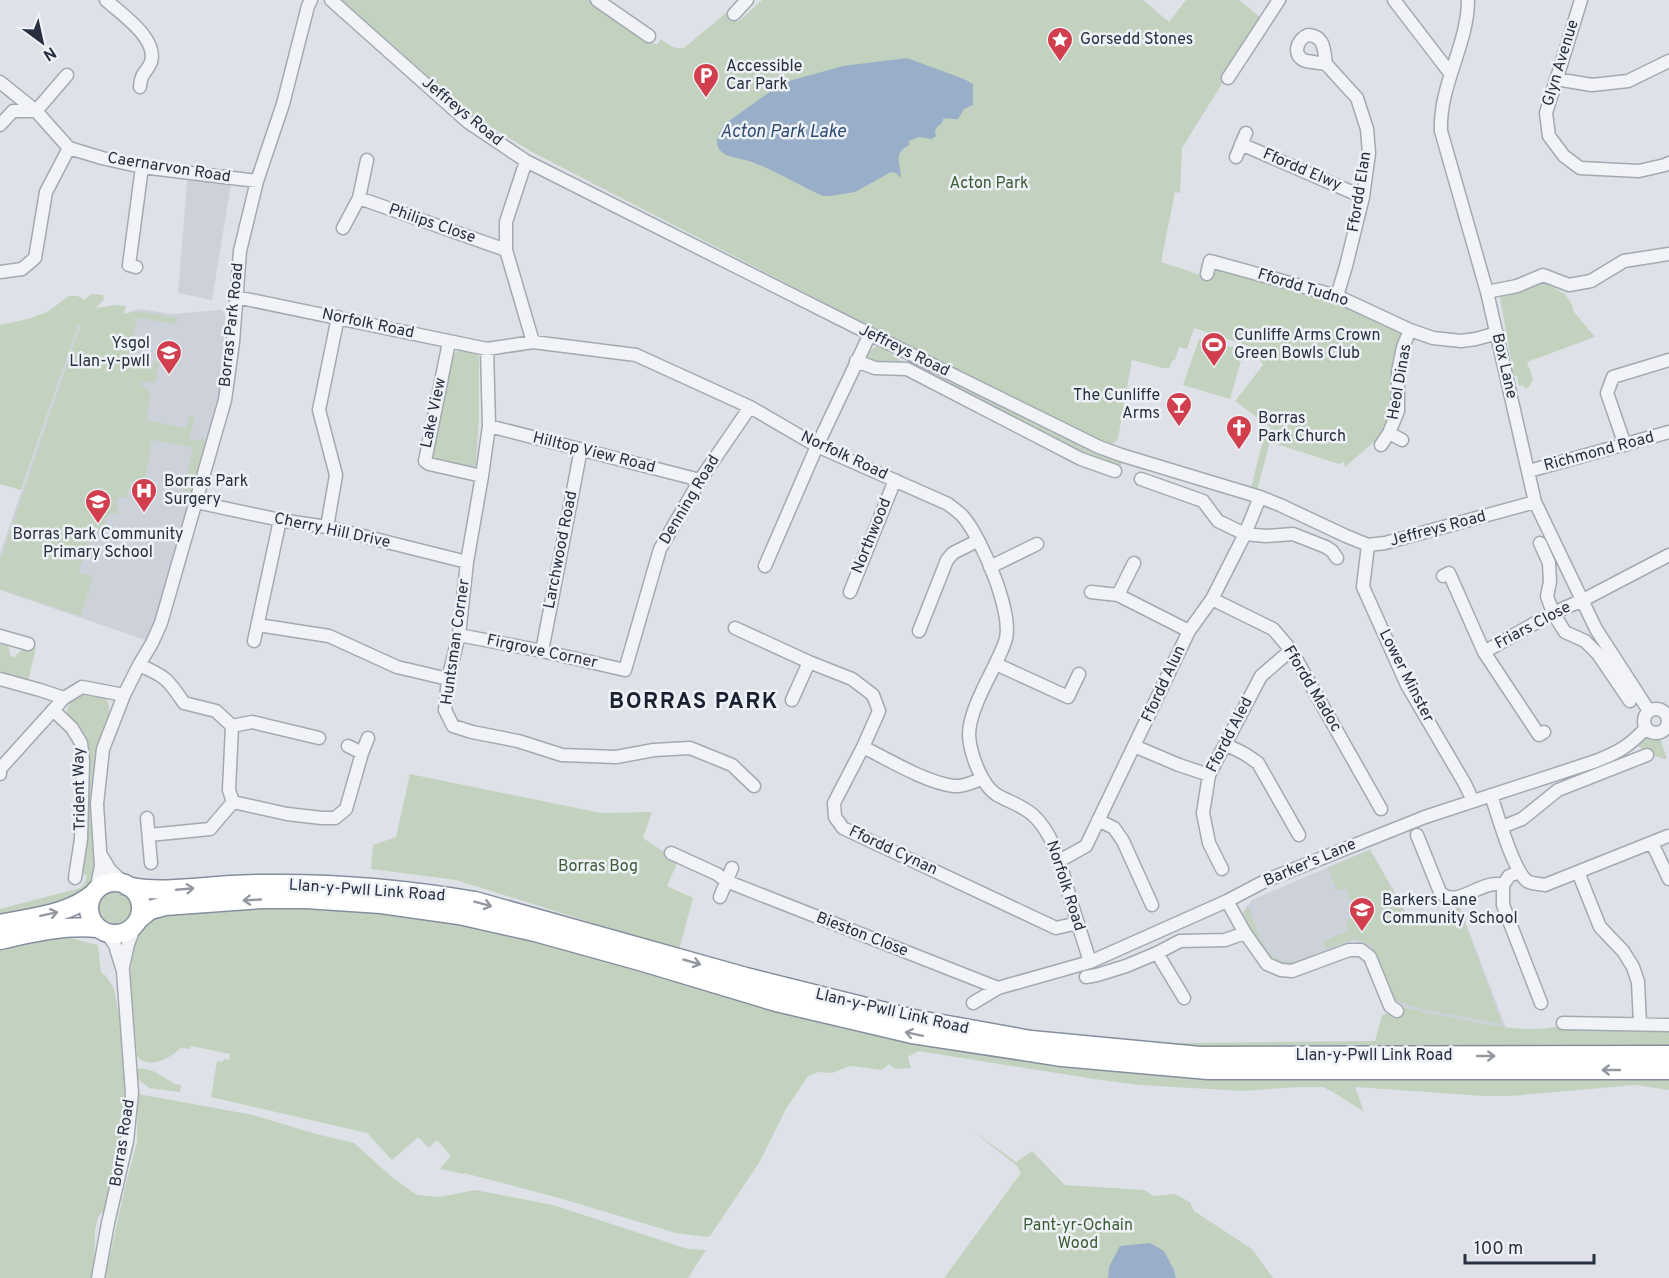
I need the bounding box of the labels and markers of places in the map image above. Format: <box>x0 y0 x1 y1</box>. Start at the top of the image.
place icon: Gorsedd Stones <box>1045 25 1075 63</box>
place label: Gorsedd Stones <box>1080 30 1193 50</box>
place label: Accessible Car Park <box>726 57 802 95</box>
parking icon: Accessible Car Park <box>691 61 721 99</box>
place label: Cunliffe Arms Crown Green Bowls Club <box>1234 326 1380 364</box>
sports icon: Cunliffe Arms Crown Green Bowls Club <box>1199 330 1229 368</box>
place label: Ysgol Llan-y-pwll <box>69 334 150 372</box>
school or university icon: Ysgol Llan-y-pwll <box>154 338 184 376</box>
place label: The Cunliffe Arms <box>1073 386 1160 424</box>
bar icon: The Cunliffe Arms <box>1164 390 1194 428</box>
place label: Borras Park Church <box>1258 409 1346 447</box>
church icon: Borras Park Church <box>1224 413 1254 451</box>
place label: Borras Park Surgery <box>164 472 248 510</box>
hospital icon: Borras Park Surgery <box>129 476 159 514</box>
school or university icon: Borras Park Community Primary School <box>83 487 113 525</box>
place label: Borras Park Community Primary School <box>12 525 184 563</box>
place label: Barkers Lane Community School <box>1382 891 1518 929</box>
school or university icon: Barkers Lane Community School <box>1347 895 1377 933</box>

